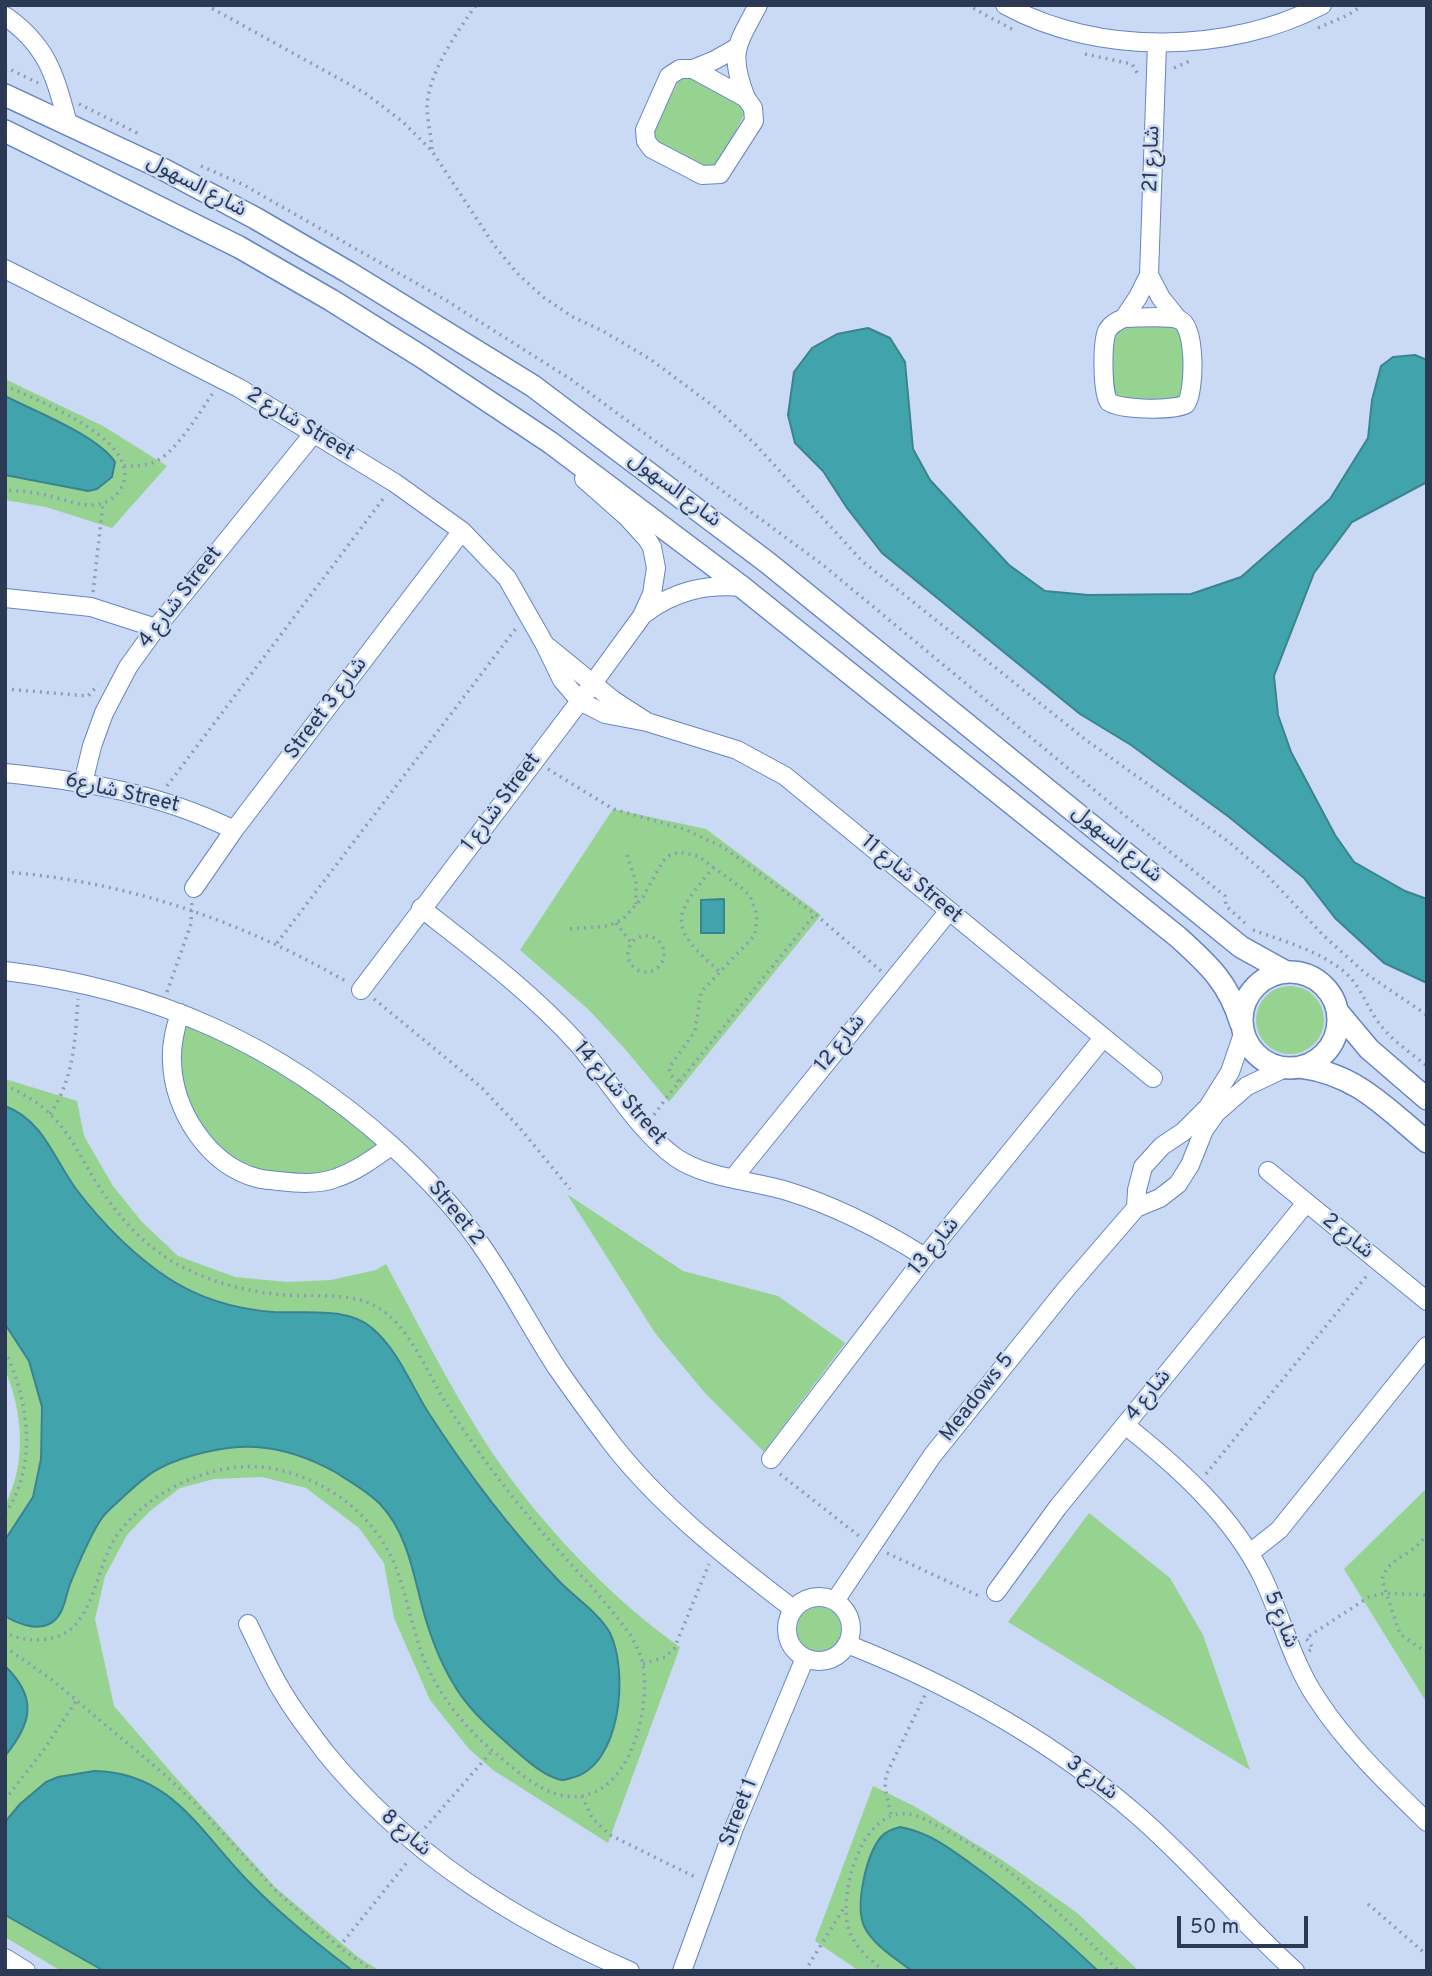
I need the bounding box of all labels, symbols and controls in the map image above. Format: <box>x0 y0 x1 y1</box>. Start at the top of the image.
street label: شارع 21 <box>1139 125 1167 193</box>
street label: شارع السهول <box>142 150 250 224</box>
street label: شارع 2 Street <box>241 383 359 467</box>
street label: شارع السهول <box>623 448 725 534</box>
street label: شارع 4 Street <box>134 542 228 654</box>
street label: Street شارع 3 <box>280 653 374 765</box>
street label: شارع 1 Street <box>457 749 547 857</box>
street label: شارع6 Street <box>63 769 181 819</box>
street label: شارع السهول <box>1066 801 1166 889</box>
street label: شارع 11 Street <box>855 830 967 930</box>
street label: شارع 12 <box>810 1010 872 1078</box>
street label: شارع 14 Street <box>567 1037 671 1151</box>
street label: Street 2 <box>421 1177 489 1251</box>
street label: شارع 2 <box>1316 1209 1378 1265</box>
street label: شارع 13 <box>904 1213 966 1281</box>
street label: Meadows 5 <box>936 1349 1020 1447</box>
street label: شارع 4 <box>1121 1365 1177 1427</box>
street label: شارع 5 <box>1257 1588 1303 1652</box>
street label: شارع 3 <box>1060 1751 1122 1807</box>
street label: Street 1 <box>716 1776 764 1850</box>
street label: شارع 8 <box>375 1805 435 1863</box>
scale bar <box>1180 1902 1311 1946</box>
text: 50 m <box>1190 1914 1239 1941</box>

